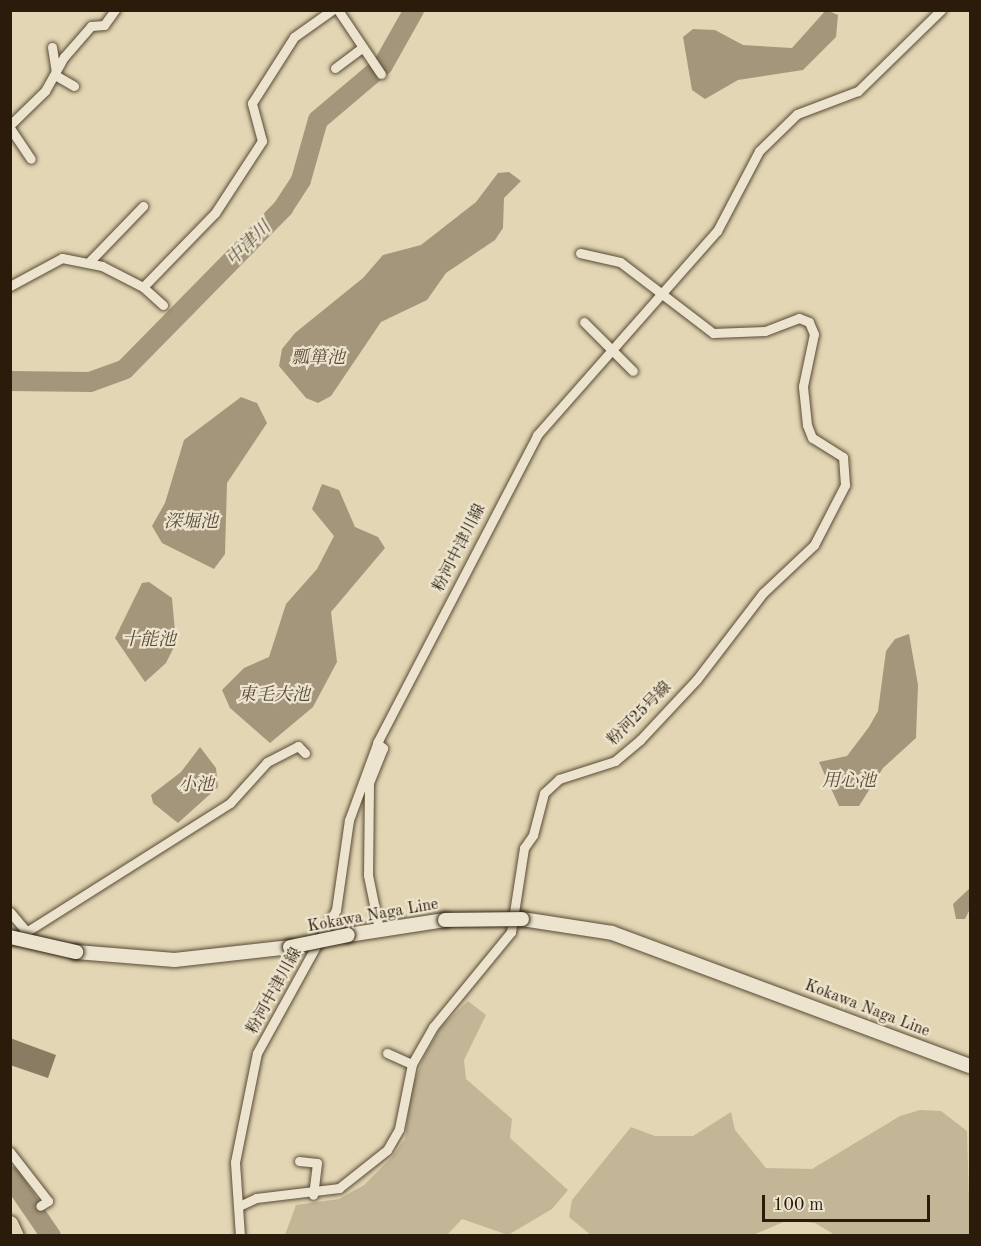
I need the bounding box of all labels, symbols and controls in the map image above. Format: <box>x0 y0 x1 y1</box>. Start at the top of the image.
water label: 中津川 <box>222 217 276 271</box>
water label: 瓢箪池 <box>291 347 345 369</box>
street label: 粉河中津川線 <box>430 501 490 595</box>
water label: 深堀池 <box>164 511 218 533</box>
water label: 十能池 <box>122 629 176 651</box>
street label: 粉河25号線 <box>604 678 676 750</box>
water label: 東毛大池 <box>238 684 310 706</box>
water label: 用心池 <box>822 770 876 792</box>
water label: 小池 <box>178 774 214 796</box>
street label: Kokawa Naga Line <box>306 895 440 937</box>
street label: 粉河中津川線 <box>243 944 307 1038</box>
street label: Kokawa Naga Line <box>802 976 932 1042</box>
scale bar <box>765 1183 933 1221</box>
text: 100 m <box>773 1196 824 1214</box>

